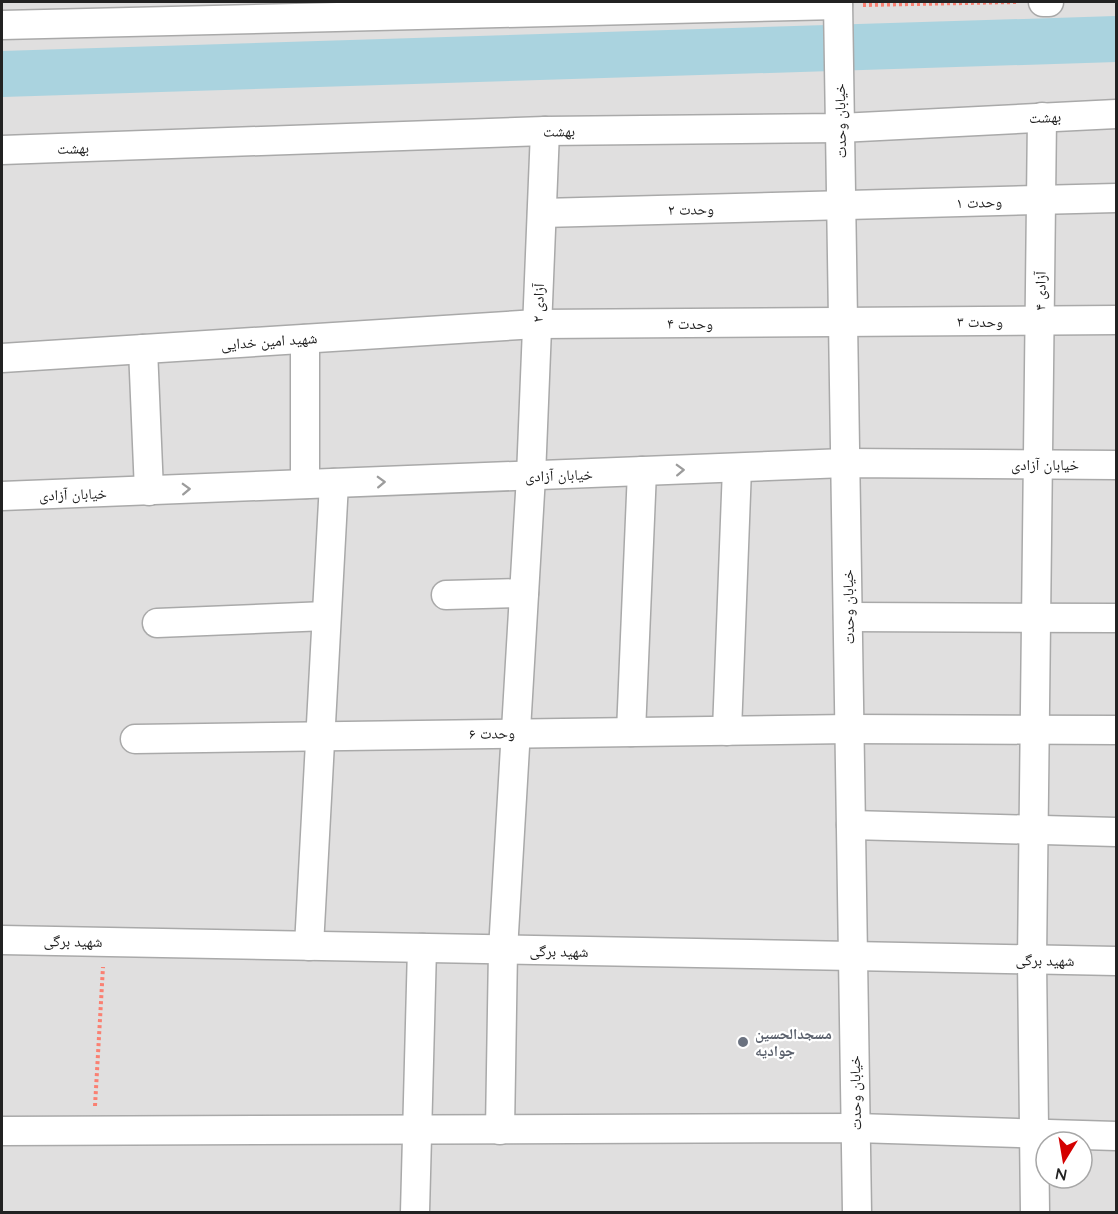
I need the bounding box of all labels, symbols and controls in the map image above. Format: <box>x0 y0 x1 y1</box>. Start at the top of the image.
street label: خیابان وحدت <box>830 83 851 159</box>
street label: بهشت <box>1029 107 1061 127</box>
street label: بهشت <box>543 121 575 141</box>
street label: بهشت <box>57 138 89 158</box>
street label: وحدت ۱ <box>956 192 1002 212</box>
street label: وحدت ۲ <box>668 199 714 219</box>
street label: آزادی ۴ <box>1030 270 1051 311</box>
street label: آزادی ۲ <box>528 282 549 323</box>
street label: وحدت ۳ <box>957 312 1003 331</box>
street label: وحدت ۴ <box>667 314 713 333</box>
street label: شهید امین خدایی <box>220 328 318 355</box>
street label: خیابان آزادی <box>1011 455 1079 475</box>
street label: خیابان آزادی <box>525 464 594 487</box>
one-way arrow <box>676 464 685 476</box>
one-way arrow <box>376 475 385 488</box>
street label: خیابان آزادی <box>39 483 108 506</box>
one-way arrow <box>181 483 190 496</box>
street label: خیابان وحدت <box>838 569 859 645</box>
street label: وحدت ۶ <box>469 723 515 743</box>
street label: شهید برگی <box>43 931 103 952</box>
street label: شهید برگی <box>529 941 589 962</box>
street label: شهید برگی <box>1015 950 1075 971</box>
place label: مسجدالحسین جوادیه <box>755 1024 832 1060</box>
marker: مسجدالحسین جوادیه <box>736 1035 750 1049</box>
street label: خیابان وحدت <box>845 1055 866 1131</box>
north arrow <box>1034 1130 1094 1190</box>
text: N <box>1053 1164 1069 1186</box>

